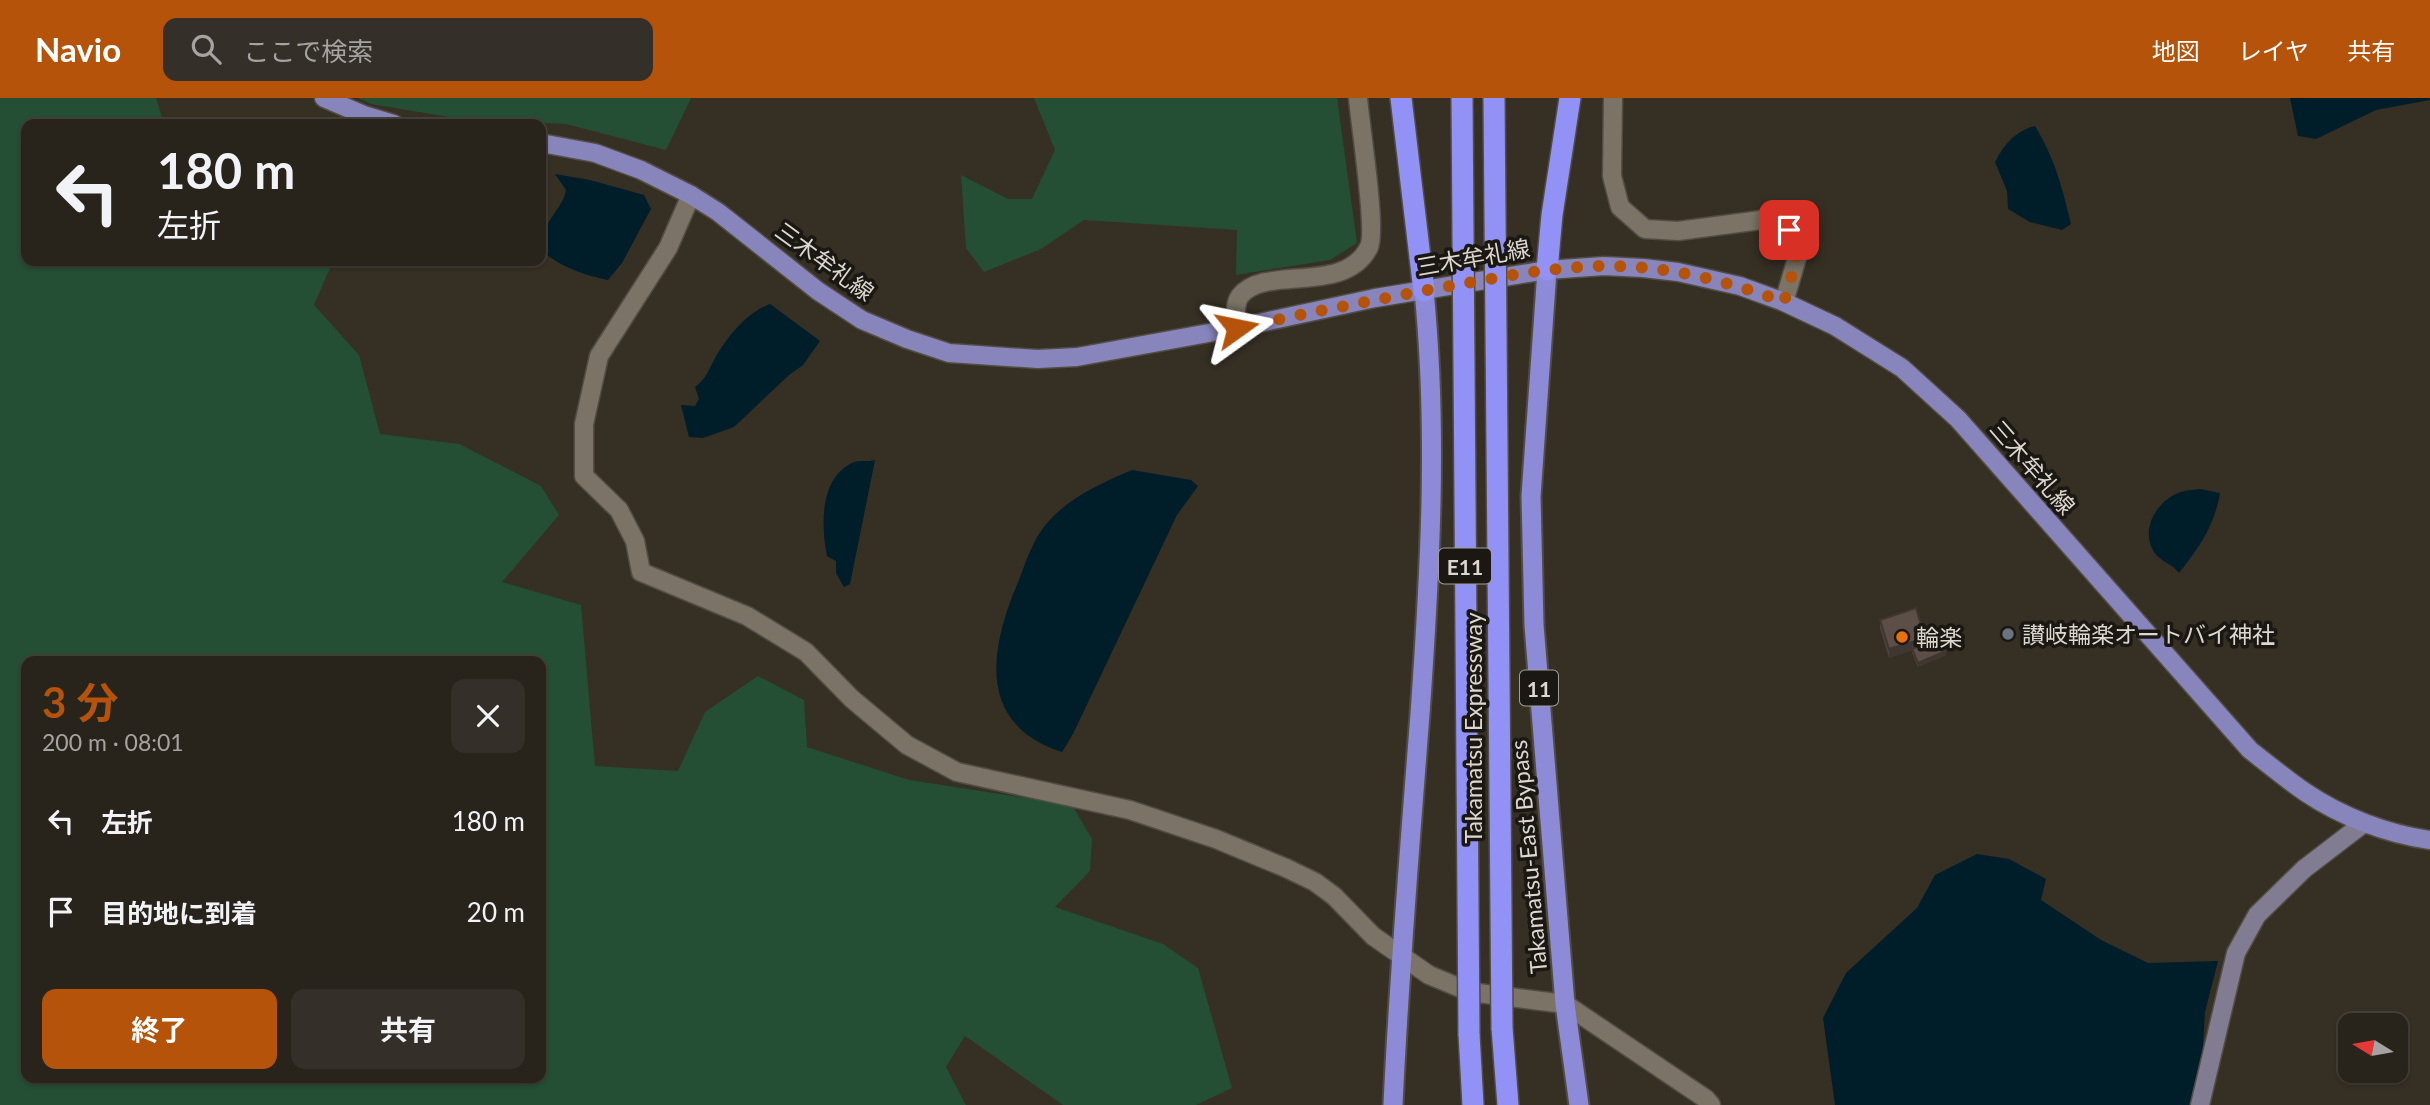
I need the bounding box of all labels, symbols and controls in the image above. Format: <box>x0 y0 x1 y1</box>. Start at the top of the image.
search box <box>163 18 653 81</box>
text: Navio <box>35 29 121 69</box>
icon: search <box>187 30 225 68</box>
text: ここで検索 <box>243 35 373 67</box>
text: 地図 <box>2152 36 2200 65</box>
text: レイヤ <box>2238 36 2309 65</box>
text: 共有 <box>2347 36 2395 65</box>
text: 180 m <box>157 141 295 199</box>
icon: left <box>42 147 133 238</box>
pin <box>1759 200 1819 260</box>
text: 左折 <box>157 205 221 244</box>
icon: arrive <box>1770 211 1808 249</box>
street label: 三木牟礼線 <box>770 216 880 306</box>
street label: 三木牟礼線 <box>1414 233 1532 281</box>
position arrow <box>1200 291 1274 365</box>
street label: 三木牟礼線 <box>1985 414 2081 520</box>
road number: E11 <box>1439 548 1491 584</box>
street label: Takamatsu Expressway <box>1459 612 1487 844</box>
place label: 讃岐輪楽オートバイ神社 <box>2022 620 2275 648</box>
place label: 輪楽 <box>1916 623 1962 651</box>
marker: 讃岐輪楽オートバイ神社 <box>2000 626 2016 642</box>
marker: 輪楽 <box>1894 629 1910 645</box>
road number: 11 <box>1520 670 1558 706</box>
text: 3 分 <box>42 677 119 727</box>
button: close <box>451 679 525 753</box>
text: 200 m · 08:01 <box>42 728 184 756</box>
street label: Takamatsu-East Bypass <box>1504 739 1552 975</box>
icon: left <box>42 802 80 840</box>
text: 180 m <box>452 805 525 837</box>
text: 左折 <box>101 806 153 838</box>
icon: arrive <box>42 893 80 931</box>
text: 20 m <box>467 896 525 928</box>
text: 目的地に到着 <box>101 897 257 929</box>
button: 終了 <box>42 989 277 1069</box>
button: 共有 <box>291 989 525 1069</box>
north arrow <box>2338 1013 2408 1083</box>
map controls <box>2338 1013 2408 1083</box>

